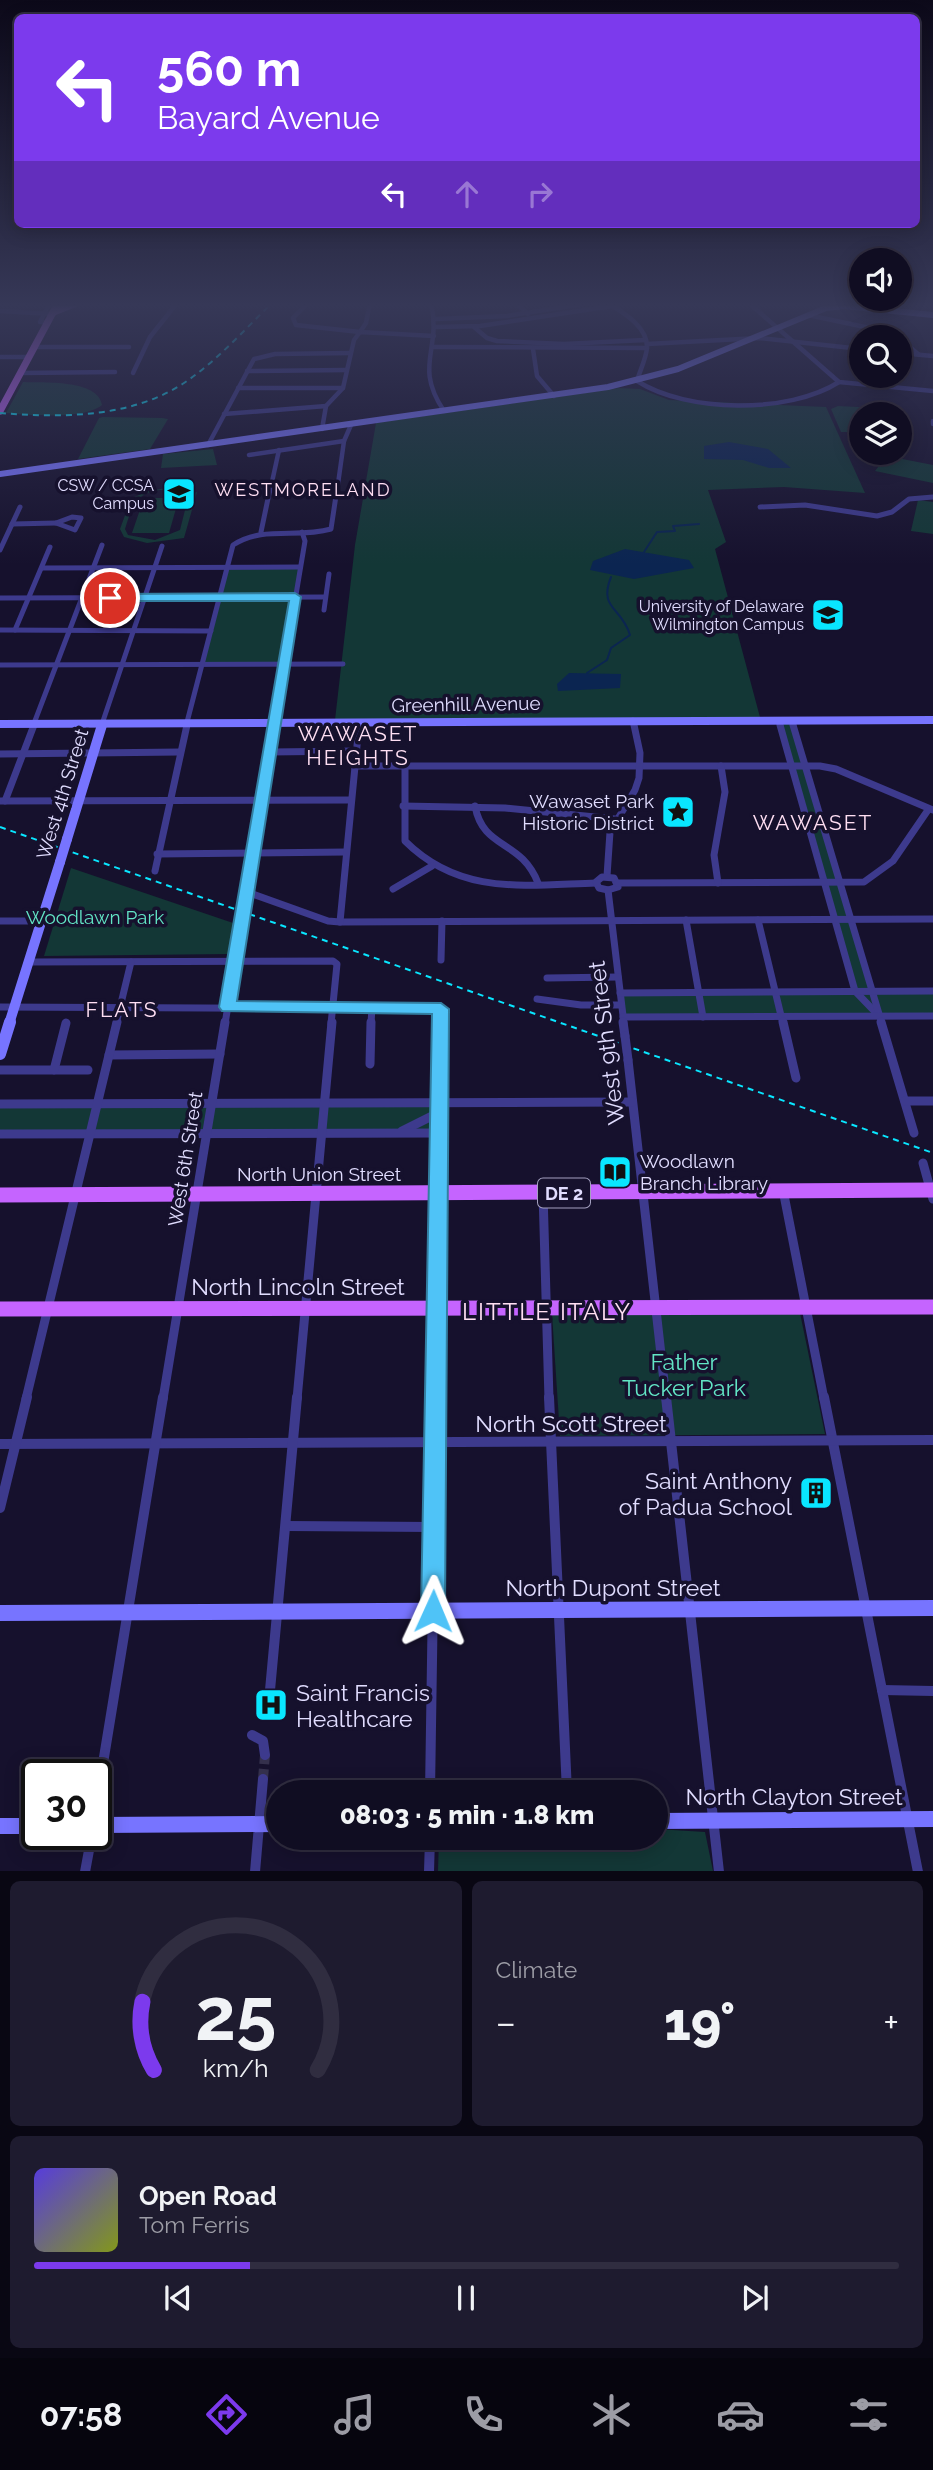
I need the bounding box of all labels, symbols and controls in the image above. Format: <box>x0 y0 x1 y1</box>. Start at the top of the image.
text: 560 m <box>157 40 301 97</box>
icon: left <box>42 42 133 133</box>
text: Bayard Avenue <box>157 99 380 136</box>
icon: left <box>375 175 413 213</box>
icon: ahead <box>448 175 486 213</box>
icon: right <box>521 175 559 213</box>
map controls <box>849 248 912 465</box>
button: sound <box>849 248 912 311</box>
button: search <box>849 325 912 388</box>
button: layers <box>849 402 912 465</box>
school or university icon: CSW / CCSA Campus <box>160 475 198 513</box>
place label: CSW / CCSA Campus <box>57 476 154 513</box>
district label: WESTMORELAND <box>214 479 392 500</box>
pin <box>80 568 140 628</box>
icon: arrive <box>91 579 129 617</box>
school or university icon: University of Delaware Wilmington Campus <box>809 596 847 634</box>
place label: University of Delaware Wilmington Campus <box>639 597 804 634</box>
street label: Greenhill Avenue <box>391 692 541 716</box>
district label: WAWASET HEIGHTS <box>298 721 418 770</box>
street label: West 4th Street <box>32 725 93 862</box>
place label: Wawaset Park Historic District <box>522 790 655 834</box>
place icon: Wawaset Park Historic District <box>659 793 697 831</box>
district label: WAWASET <box>753 810 873 835</box>
park label: Woodlawn Park <box>26 906 164 928</box>
street label: West 9th Street <box>583 959 629 1126</box>
district label: FLATS <box>86 997 158 1022</box>
street label: West 6th Street <box>163 1089 207 1228</box>
place label: Woodlawn Branch Library <box>640 1150 768 1194</box>
library icon: Woodlawn Branch Library <box>596 1153 634 1191</box>
street label: North Union Street <box>237 1163 402 1185</box>
road number: DE 2 <box>538 1178 590 1208</box>
street label: North Lincoln Street <box>191 1273 405 1300</box>
district label: LITTLE ITALY <box>462 1297 632 1326</box>
park label: Father Tucker Park <box>622 1348 746 1401</box>
street label: North Scott Street <box>475 1410 667 1437</box>
place label: Saint Anthony of Padua School <box>619 1467 793 1520</box>
building icon: Saint Anthony of Padua School <box>797 1474 835 1512</box>
position arrow <box>396 1574 470 1648</box>
street label: North Dupont Street <box>506 1574 721 1601</box>
place label: Saint Francis Healthcare <box>296 1679 430 1732</box>
hospital icon: Saint Francis Healthcare <box>252 1686 290 1724</box>
speed limit sign: 30 <box>21 1759 112 1850</box>
street label: North Clayton Street <box>685 1783 903 1810</box>
text: 08:03 · 5 min · 1.8 km <box>340 1800 594 1830</box>
text: Climate <box>496 1956 577 1983</box>
text: 25 <box>195 1972 276 2057</box>
text: 19° <box>664 1991 735 2052</box>
text: − <box>496 2000 516 2045</box>
text: + <box>883 2000 899 2045</box>
text: km/h <box>203 2052 269 2082</box>
text: Open Road <box>139 2181 277 2211</box>
text: Tom Ferris <box>139 2211 250 2238</box>
icon: previous <box>159 2279 197 2317</box>
icon: pause <box>447 2279 485 2317</box>
icon: next <box>736 2279 774 2317</box>
icon: directions <box>202 2390 251 2439</box>
icon: music <box>330 2390 379 2439</box>
icon: phone <box>459 2390 508 2439</box>
icon: climate <box>587 2390 636 2439</box>
icon: car <box>716 2390 765 2439</box>
icon: filters <box>844 2390 893 2439</box>
text: 07:58 <box>40 2396 122 2433</box>

